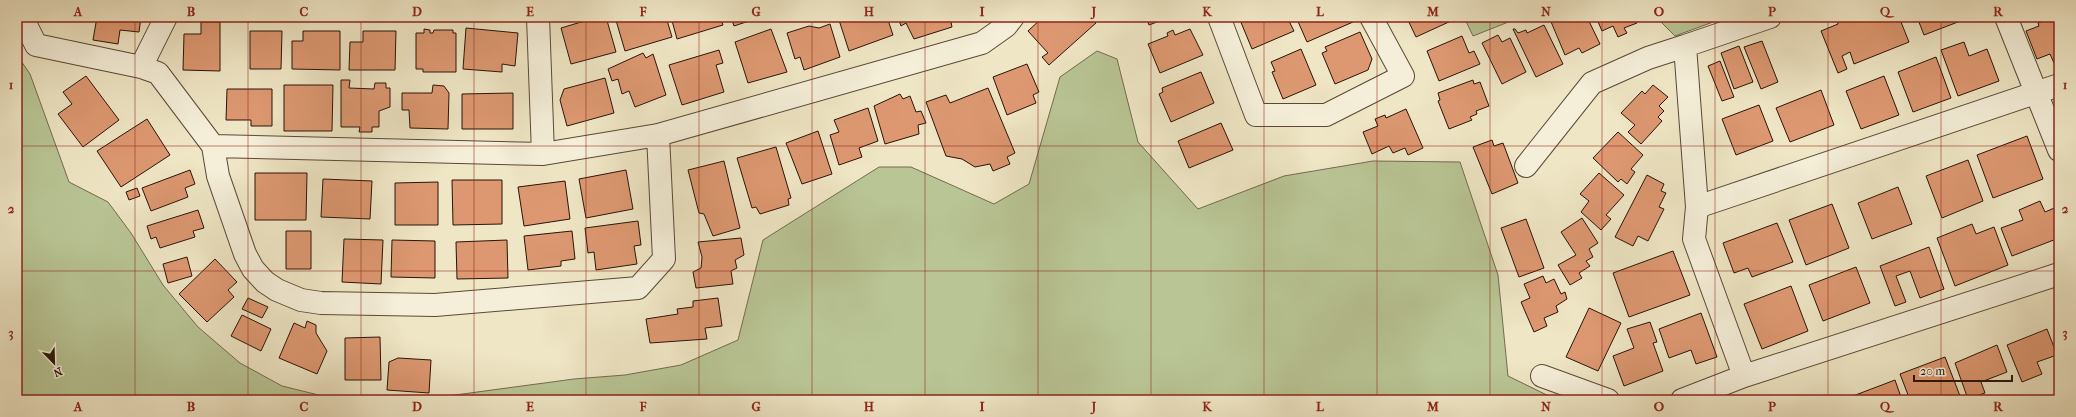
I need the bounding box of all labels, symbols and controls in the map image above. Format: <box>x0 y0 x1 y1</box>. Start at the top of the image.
text: A <box>73 4 83 19</box>
text: B <box>187 4 196 19</box>
text: C <box>300 4 309 19</box>
text: D <box>412 4 422 19</box>
text: E <box>526 4 534 19</box>
text: F <box>639 4 647 19</box>
text: G <box>751 4 761 19</box>
text: H <box>864 4 875 19</box>
text: I <box>979 4 985 19</box>
text: J <box>1090 4 1097 20</box>
text: K <box>1202 4 1213 19</box>
text: L <box>1316 4 1325 19</box>
text: M <box>1426 4 1439 19</box>
text: N <box>1541 4 1551 19</box>
text: O <box>1654 4 1664 19</box>
text: P <box>1768 4 1776 19</box>
text: Q <box>1880 4 1895 19</box>
text: R <box>1993 4 2004 19</box>
text: 1 <box>9 77 14 92</box>
text: 1 <box>2063 77 2068 92</box>
text: 2 <box>8 201 15 216</box>
text: 2 <box>2062 201 2069 216</box>
text: 3 <box>8 325 14 341</box>
text: 3 <box>2062 325 2068 341</box>
north arrow <box>34 343 74 383</box>
scale bar <box>1914 357 2012 383</box>
text: N <box>51 364 64 380</box>
text: 20 m <box>1920 364 1945 378</box>
text: A <box>73 399 83 414</box>
text: B <box>187 399 196 414</box>
text: C <box>300 399 309 414</box>
text: D <box>412 399 422 414</box>
text: E <box>526 399 534 414</box>
text: F <box>639 399 647 414</box>
text: G <box>751 399 761 414</box>
text: H <box>864 399 875 414</box>
text: I <box>979 399 985 414</box>
text: J <box>1090 399 1097 415</box>
text: K <box>1202 399 1213 414</box>
text: L <box>1316 399 1325 414</box>
text: M <box>1426 399 1439 414</box>
text: N <box>1541 399 1551 414</box>
text: O <box>1654 399 1664 414</box>
text: P <box>1768 399 1776 414</box>
text: Q <box>1880 399 1895 414</box>
text: R <box>1993 399 2004 414</box>

